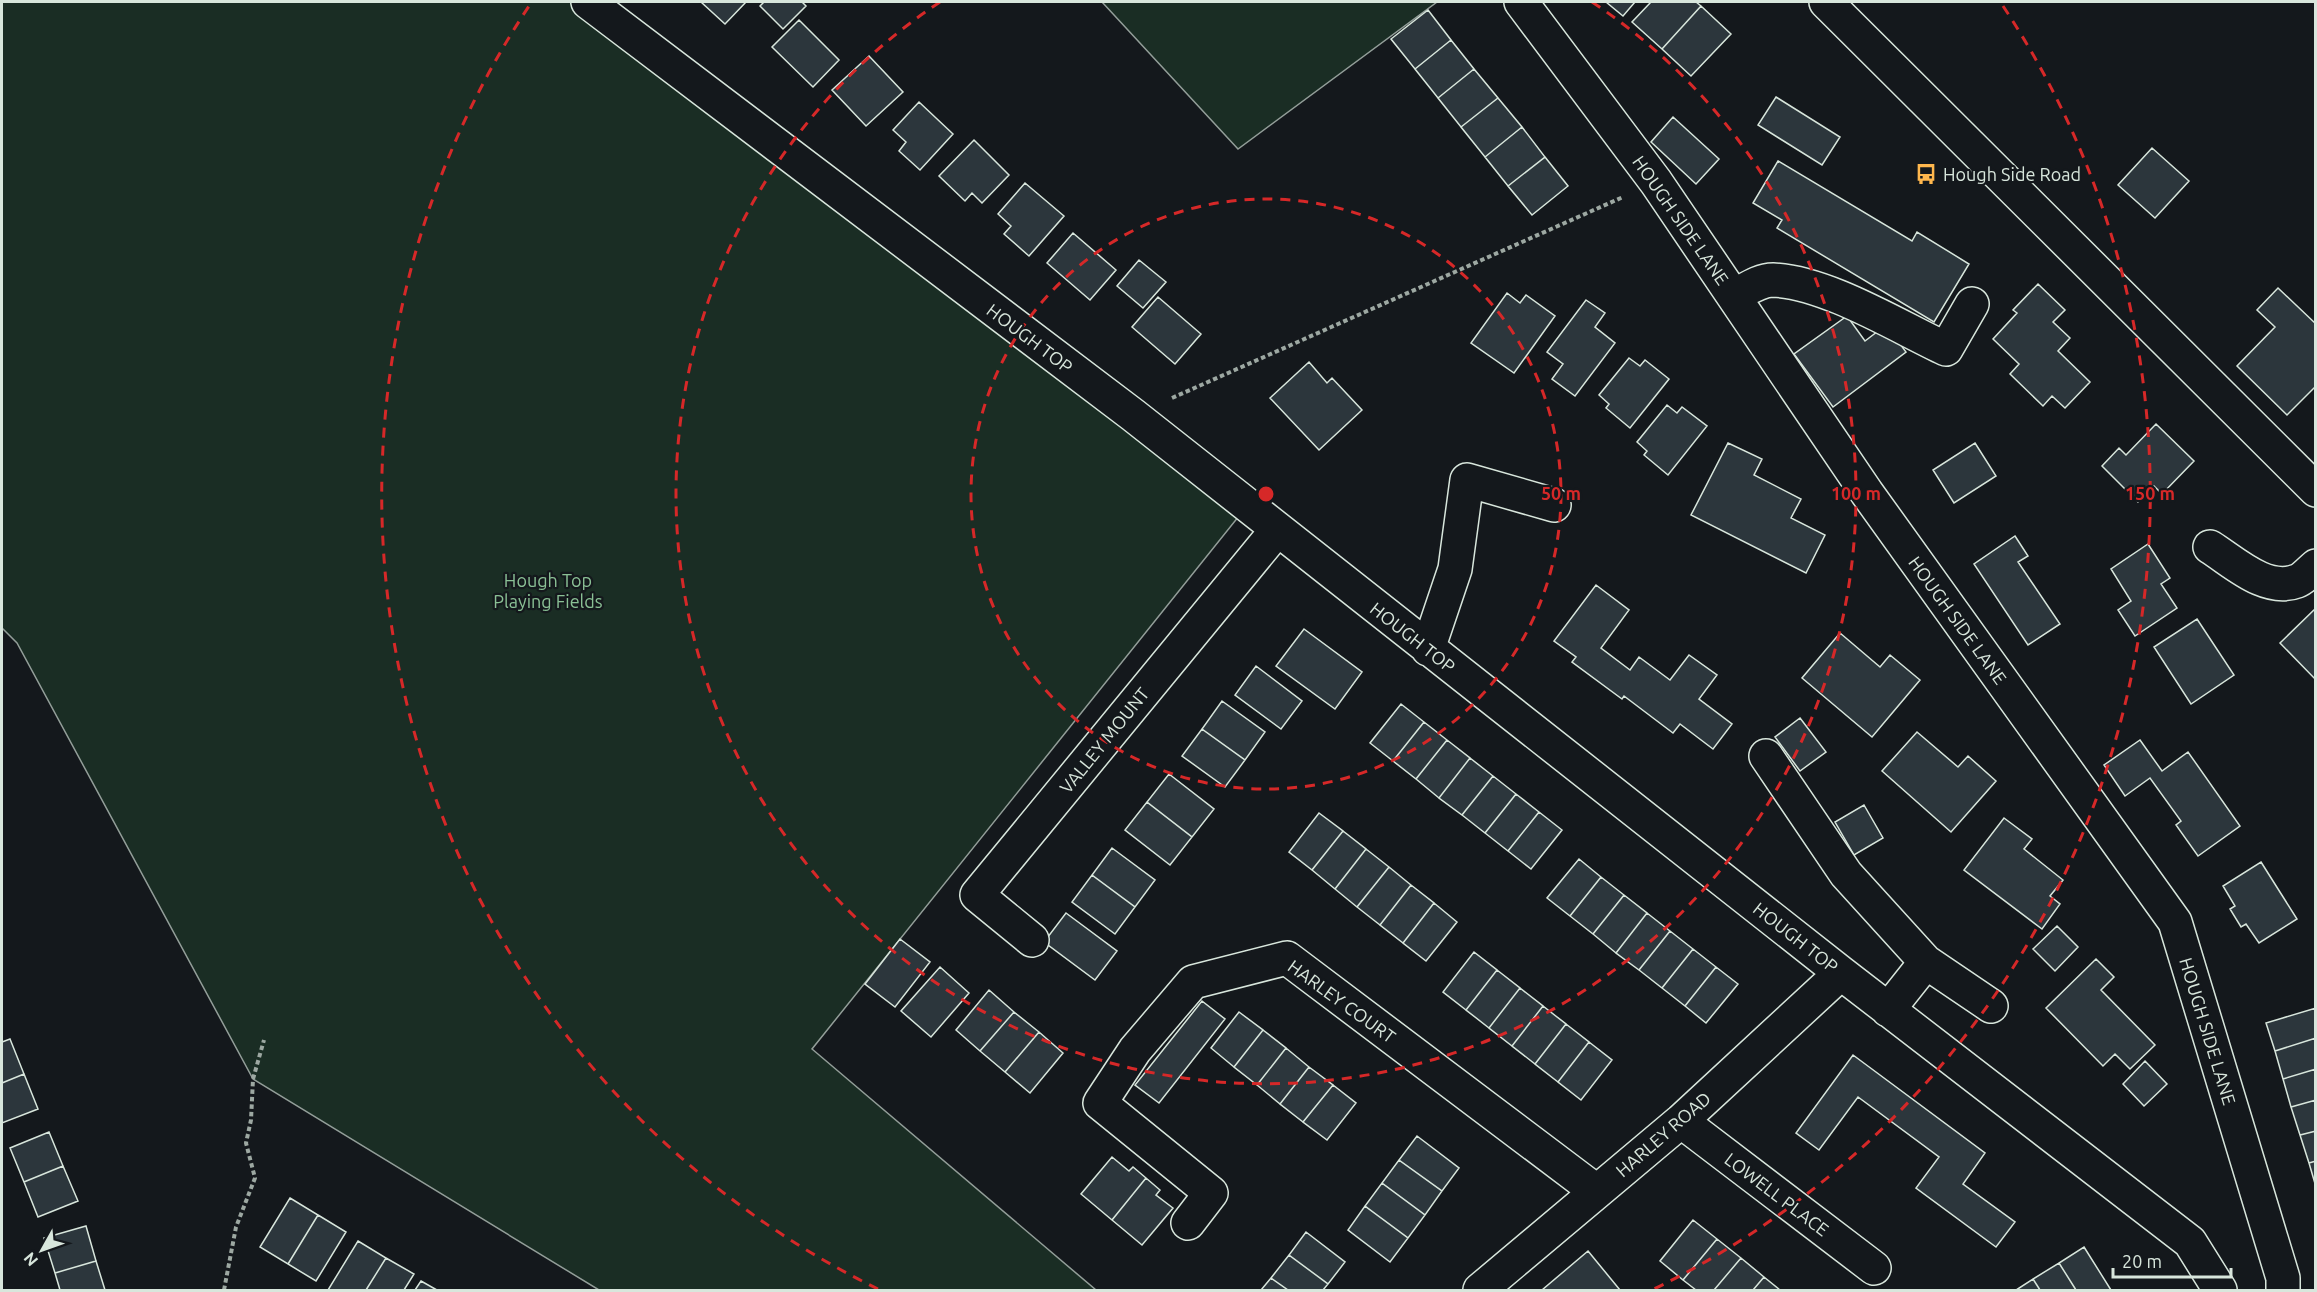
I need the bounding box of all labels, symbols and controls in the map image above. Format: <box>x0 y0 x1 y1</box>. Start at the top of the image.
street label: HOUGH SIDE LANE <box>1629 152 1733 288</box>
bus stop icon: Hough Side Road <box>1914 162 1938 186</box>
place label: Hough Side Road <box>1943 164 2081 184</box>
street label: HOUGH TOP <box>983 299 1077 377</box>
text: 50 m <box>1541 483 1581 503</box>
text: 100 m <box>1831 483 1881 503</box>
text: 150 m <box>2125 483 2175 503</box>
centre of rings <box>1256 484 1276 504</box>
street label: HOUGH SIDE LANE <box>1905 552 2011 688</box>
park label: Hough Top Playing Fields <box>493 570 603 611</box>
street label: HOUGH TOP <box>1367 598 1459 676</box>
street label: VALLEY MOUNT <box>1055 683 1153 797</box>
street label: HOUGH TOP <box>1750 898 1842 976</box>
street label: HARLEY COURT <box>1284 955 1400 1047</box>
street label: HOUGH SIDE LANE <box>2176 955 2240 1107</box>
street label: HARLEY ROAD <box>1612 1088 1714 1180</box>
street label: LOWELL PLACE <box>1721 1148 1833 1240</box>
north arrow <box>12 1220 72 1280</box>
scale bar <box>2113 1241 2232 1279</box>
text: N <box>20 1249 41 1270</box>
text: 20 m <box>2122 1251 2162 1271</box>

